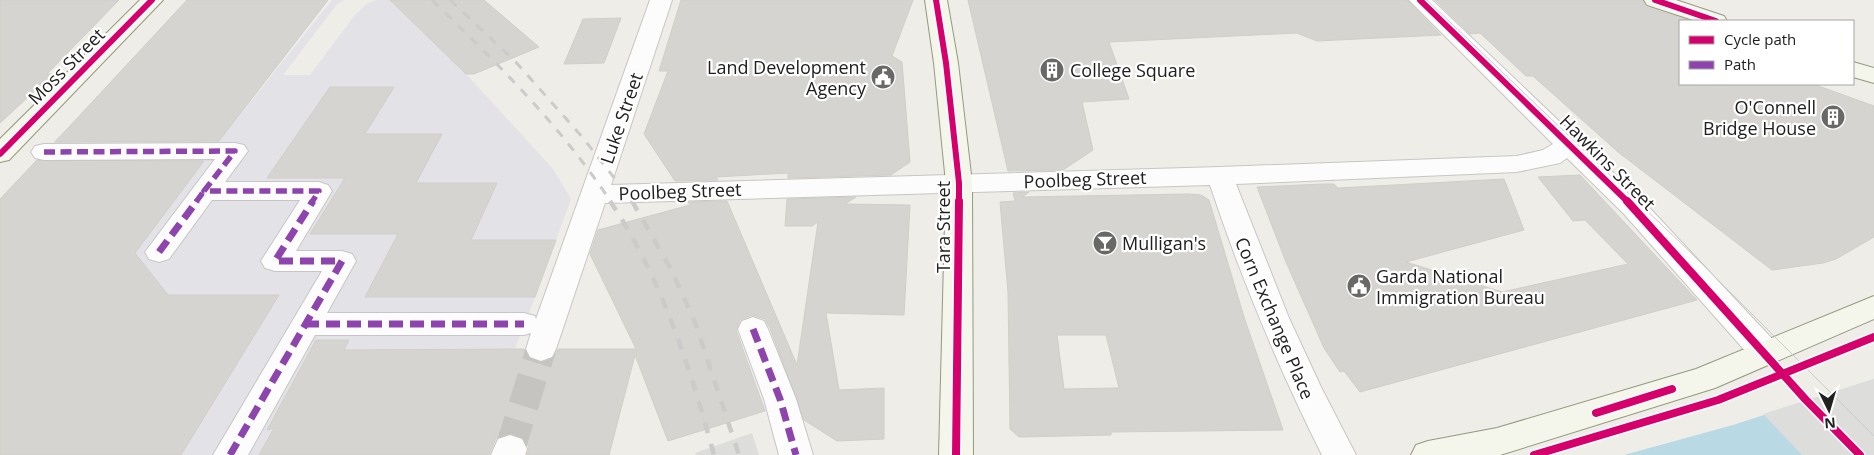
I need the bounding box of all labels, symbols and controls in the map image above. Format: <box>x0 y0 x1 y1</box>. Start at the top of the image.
legend <box>1679 20 1854 85</box>
street label: Moss Street <box>22 22 110 110</box>
text: Cycle path <box>1724 29 1796 49</box>
text: Path <box>1724 54 1756 74</box>
place label: Land Development Agency <box>707 55 867 100</box>
building icon: College Square <box>1039 57 1065 83</box>
place label: College Square <box>1070 58 1195 82</box>
public building icon: Land Development Agency <box>870 64 896 90</box>
street label: Luke Street <box>594 69 648 167</box>
place label: O'Connell Bridge House <box>1703 95 1816 140</box>
building icon: O'Connell Bridge House <box>1820 104 1846 130</box>
street label: Hawkins Street <box>1555 109 1661 215</box>
street label: Poolbeg Street <box>1023 165 1147 193</box>
street label: Poolbeg Street <box>618 177 742 205</box>
street label: Tara Street <box>931 181 955 273</box>
bar icon: Mulligan's <box>1092 230 1118 256</box>
place label: Mulligan's <box>1122 231 1206 255</box>
street label: Corn Exchange Place <box>1230 233 1320 403</box>
place label: Garda National Immigration Bureau <box>1376 264 1545 309</box>
public building icon: Garda National Immigration Bureau <box>1346 273 1372 299</box>
north arrow <box>1804 385 1854 435</box>
text: N <box>1824 413 1837 433</box>

